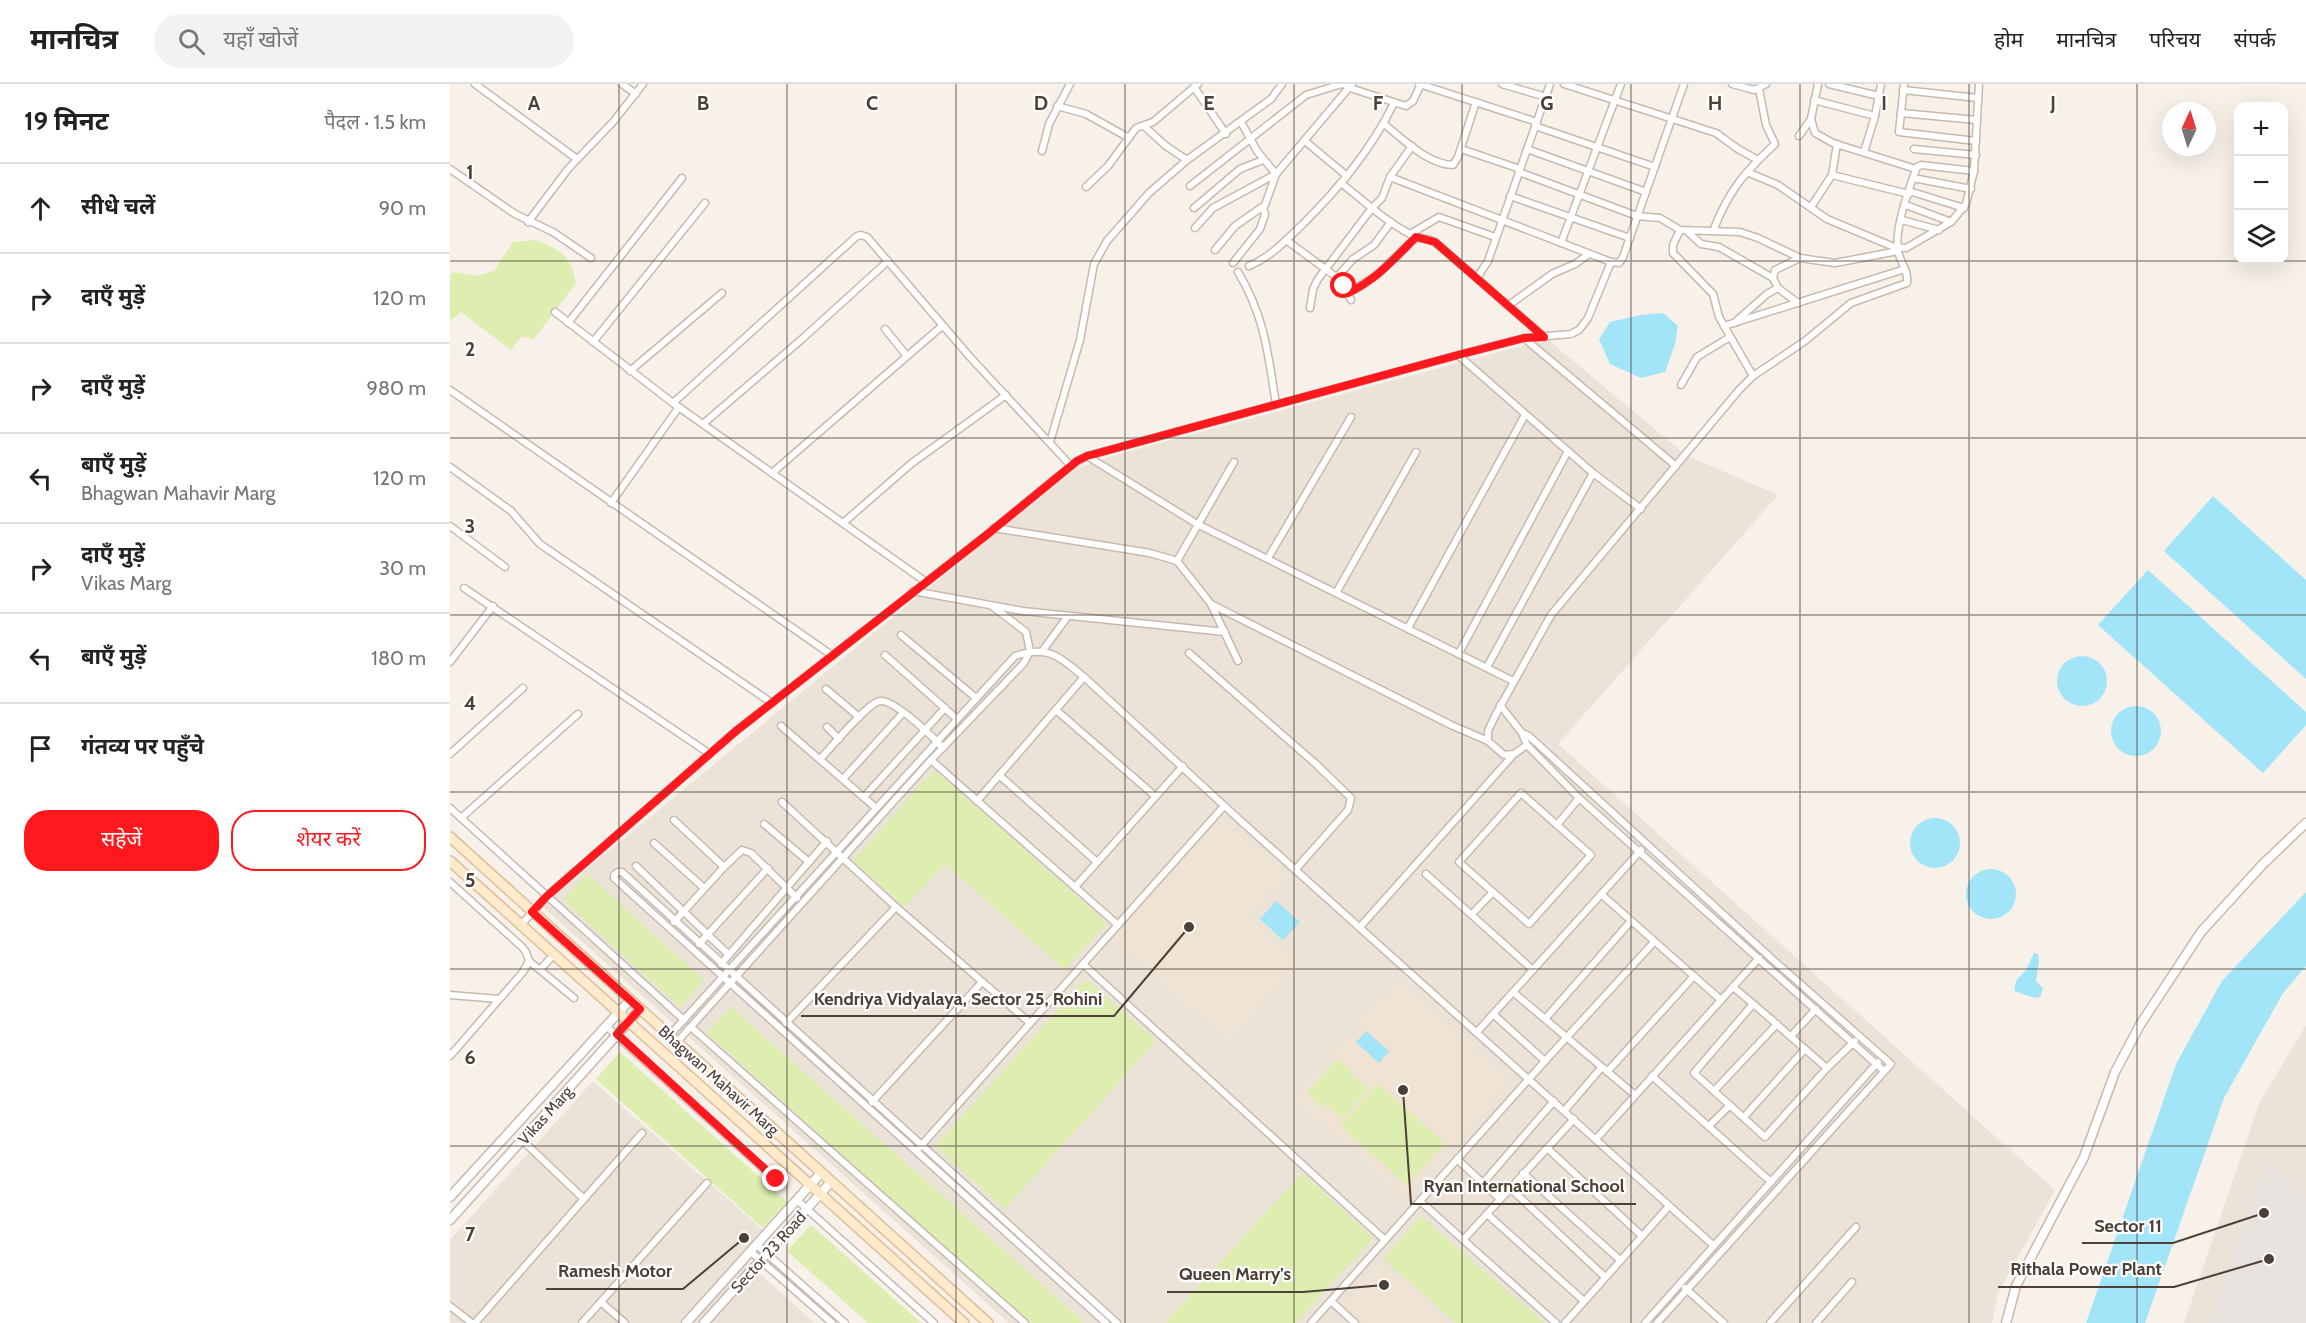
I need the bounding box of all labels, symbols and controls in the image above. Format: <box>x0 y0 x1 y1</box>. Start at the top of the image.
search box <box>154 14 574 68</box>
text: मानचित्र <box>30 22 118 56</box>
icon: search <box>175 25 208 58</box>
text: यहाँ खोजें <box>223 26 298 53</box>
text: होम <box>1994 27 2023 52</box>
text: मानचित्र <box>2056 27 2116 52</box>
text: परिचय <box>2149 27 2201 52</box>
text: संपर्क <box>2234 27 2276 52</box>
text: A <box>528 91 541 115</box>
text: B <box>697 91 709 115</box>
text: C <box>866 91 878 115</box>
text: D <box>1034 91 1048 115</box>
text: E <box>1203 91 1215 115</box>
text: F <box>1373 91 1384 115</box>
text: G <box>1540 91 1554 115</box>
text: H <box>1708 91 1722 115</box>
text: I <box>1881 91 1887 115</box>
text: J <box>2049 91 2056 115</box>
north arrow <box>2162 102 2216 156</box>
map controls <box>2234 102 2288 264</box>
button: + <box>2234 102 2288 156</box>
text: 19 मिनट <box>24 105 109 137</box>
text: पैदल · 1.5 km <box>324 110 426 134</box>
button: − <box>2234 156 2288 210</box>
text: 1 <box>466 160 474 184</box>
icon: ahead <box>24 192 57 225</box>
text: सीधे चलें <box>81 193 155 220</box>
text: 90 m <box>379 196 426 220</box>
button: layers <box>2234 210 2288 264</box>
route start <box>1330 272 1356 298</box>
icon: right <box>24 282 57 315</box>
text: दाएँ मुड़ें <box>81 283 145 310</box>
text: 120 m <box>373 286 426 310</box>
text: 2 <box>465 337 475 361</box>
icon: right <box>24 372 57 405</box>
text: दाएँ मुड़ें <box>81 373 145 400</box>
text: 980 m <box>367 376 426 400</box>
text: बाएँ मुड़ें <box>81 451 146 478</box>
icon: left <box>24 462 57 495</box>
text: 120 m <box>373 466 426 490</box>
text: Bhagwan Mahavir Marg <box>81 481 276 505</box>
text: 3 <box>465 514 475 538</box>
text: दाएँ मुड़ें <box>81 541 145 568</box>
icon: right <box>24 552 57 585</box>
text: 30 m <box>379 556 426 580</box>
text: Vikas Marg <box>81 571 171 595</box>
icon: left <box>24 642 57 675</box>
text: बाएँ मुड़ें <box>81 643 146 670</box>
text: 180 m <box>371 646 426 670</box>
text: 4 <box>464 691 476 715</box>
icon: arrive <box>24 732 57 765</box>
text: गंतव्य पर पहुँचे <box>81 733 204 760</box>
button: सहेजें <box>24 810 219 871</box>
button: शेयर करें <box>231 810 426 871</box>
text: 5 <box>465 868 475 892</box>
callout: Kendriya Vidyalaya, Sector 25, Rohini <box>801 980 1114 1016</box>
text: Kendriya Vidyalaya, Sector 25, Rohini <box>814 988 1102 1010</box>
street label: Bhagwan Mahavir Marg <box>654 1021 784 1140</box>
text: 6 <box>464 1045 476 1069</box>
street label: Vikas Marg <box>514 1081 577 1149</box>
route end <box>762 1165 788 1191</box>
callout: Ryan International School <box>1411 1168 1636 1204</box>
text: Ryan International School <box>1424 1175 1625 1197</box>
callout: Sector 11 <box>2082 1207 2173 1243</box>
street label: Sector 23 Road <box>727 1208 810 1297</box>
text: Sector 11 <box>2094 1215 2162 1237</box>
text: 7 <box>465 1222 476 1246</box>
callout: Rithala Power Plant <box>1998 1251 2174 1287</box>
callout: Ramesh Motor <box>546 1253 683 1289</box>
callout: Queen Marry's <box>1167 1256 1303 1292</box>
text: Rithala Power Plant <box>2010 1258 2162 1280</box>
text: Ramesh Motor <box>558 1260 672 1282</box>
text: Queen Marry's <box>1179 1263 1291 1285</box>

